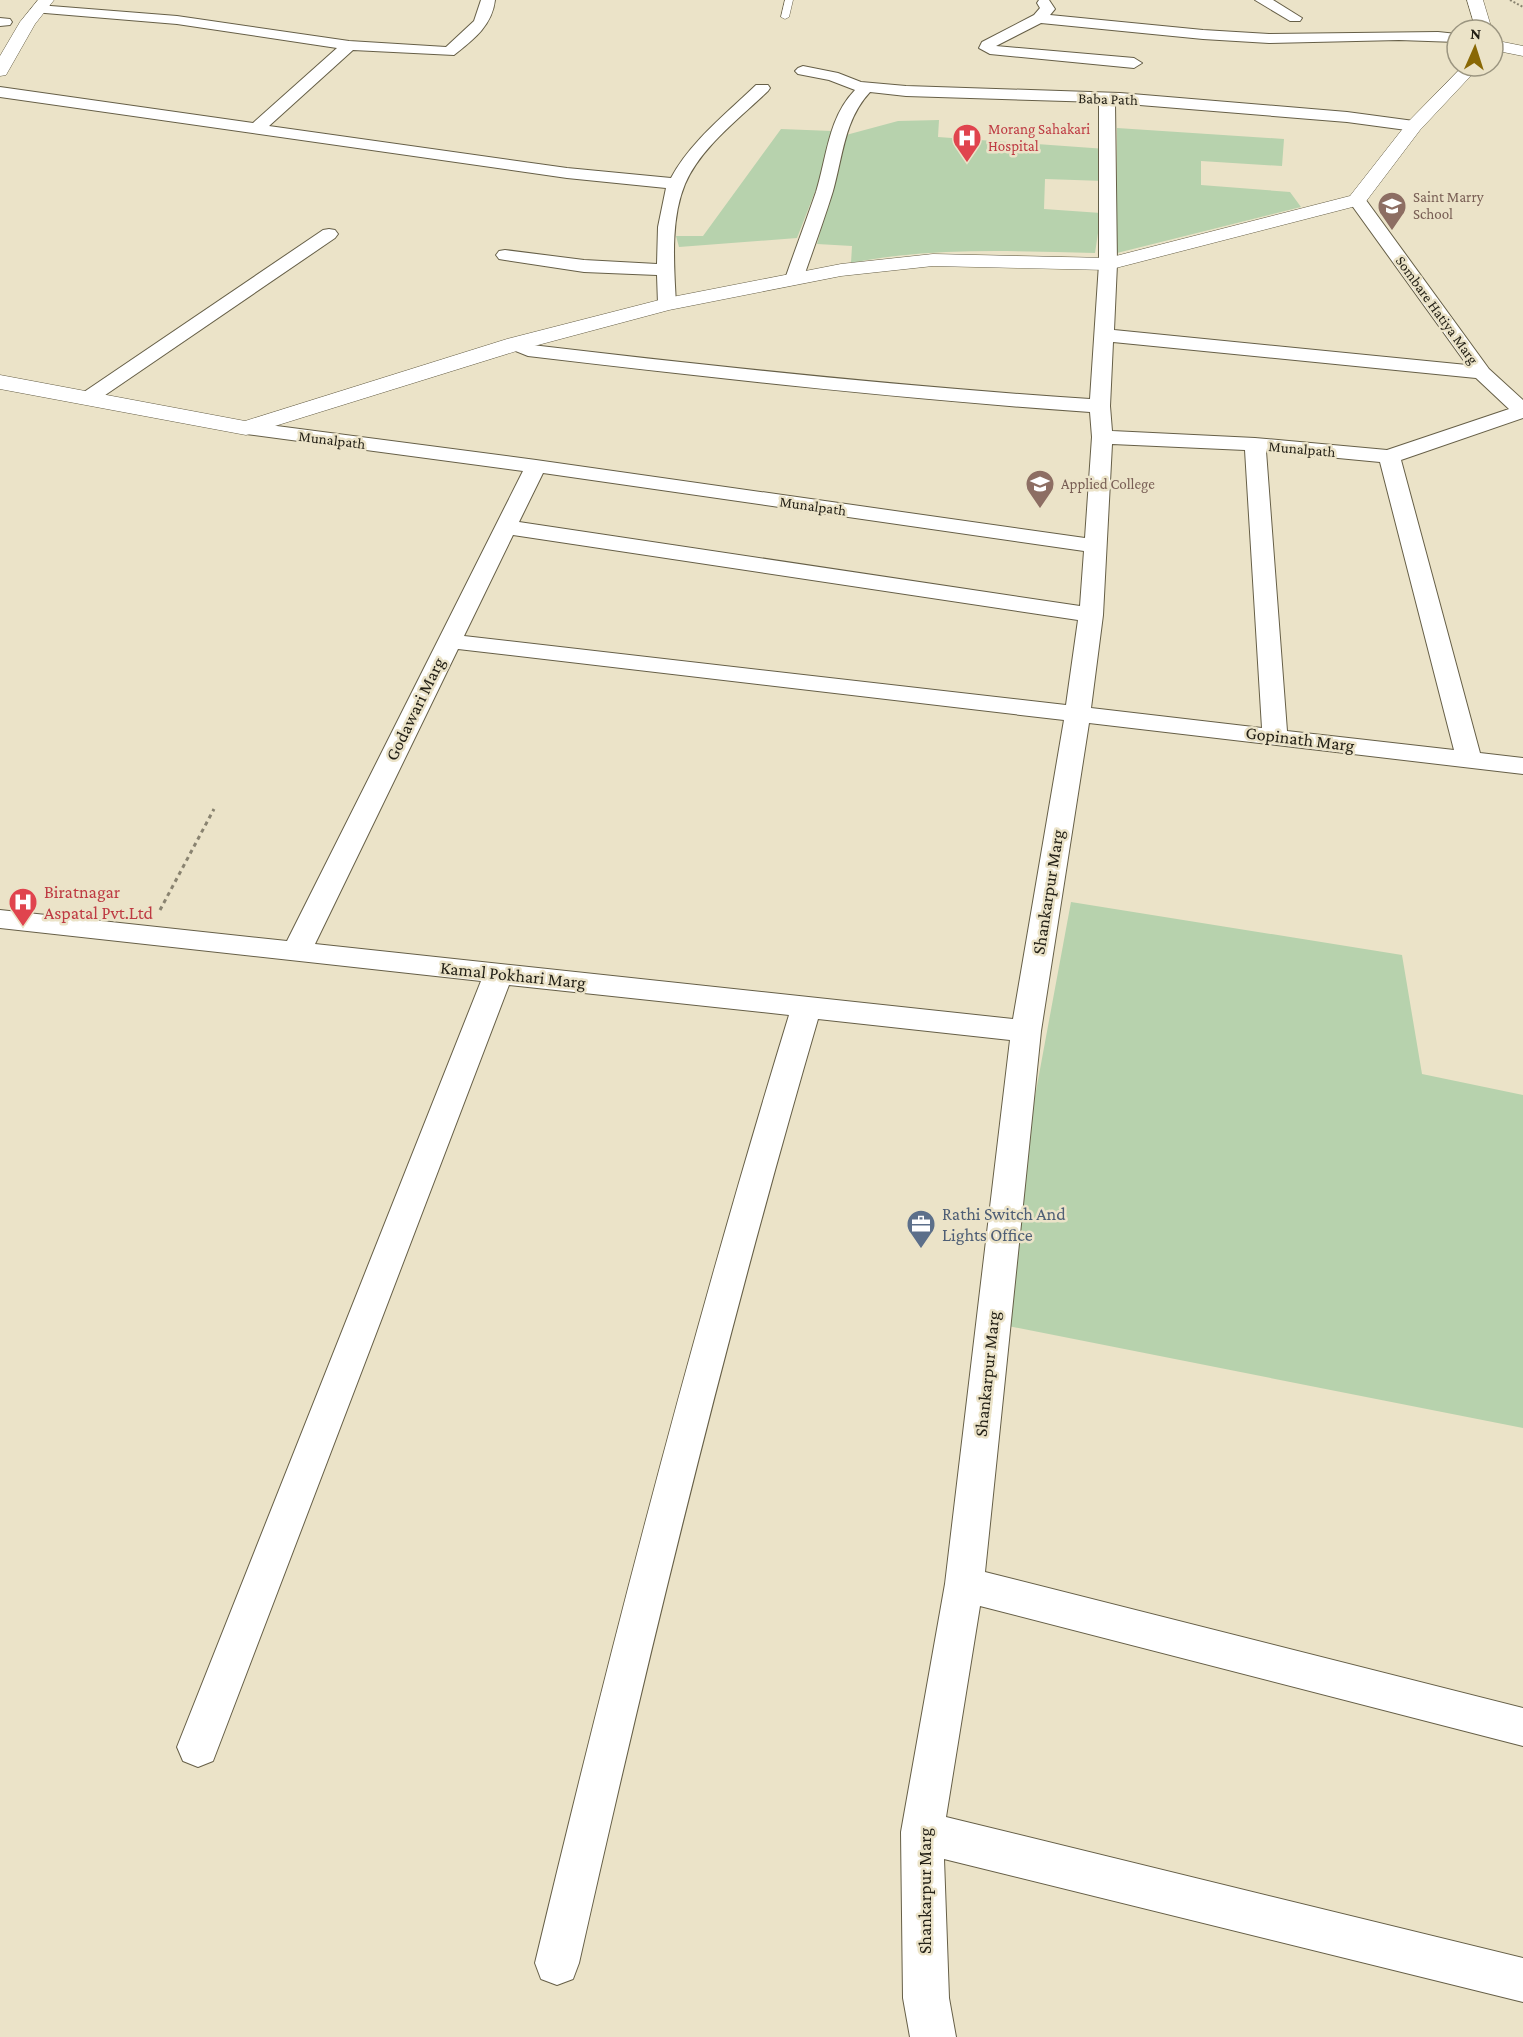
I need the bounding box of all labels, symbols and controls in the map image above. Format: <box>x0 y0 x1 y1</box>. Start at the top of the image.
north arrow <box>1445 18 1505 78</box>
text: N <box>1470 25 1482 42</box>
street label: Baba Path <box>1078 90 1138 108</box>
place label: Morang Sahakari Hospital <box>988 121 1090 155</box>
hospital icon: Morang Sahakari Hospital <box>951 122 983 164</box>
place label: Saint Marry School <box>1413 189 1484 222</box>
school or university icon: Saint Marry School <box>1376 190 1408 232</box>
street label: Sombare Hatiya Marg <box>1392 253 1482 368</box>
street label: Munalpath <box>298 428 366 453</box>
street label: Munalpath <box>1268 438 1336 461</box>
school or university icon: Applied College <box>1024 468 1056 510</box>
place label: Applied College <box>1061 476 1155 493</box>
street label: Munalpath <box>778 493 847 520</box>
street label: Godawari Marg <box>381 654 449 764</box>
street label: Gopinath Marg <box>1244 722 1356 756</box>
street label: Shankarpur Marg <box>1028 828 1068 956</box>
place label: Biratnagar Aspatal Pvt.Ltd <box>44 882 154 923</box>
hospital icon: Biratnagar Aspatal Pvt.Ltd <box>7 886 39 928</box>
street label: Kamal Pokhari Marg <box>439 957 587 993</box>
place label: Rathi Switch And Lights Office <box>942 1204 1066 1245</box>
office icon: Rathi Switch And Lights Office <box>905 1208 937 1250</box>
street label: Shankarpur Marg <box>970 1310 1004 1438</box>
street label: Shankarpur Marg <box>915 1828 935 1954</box>

